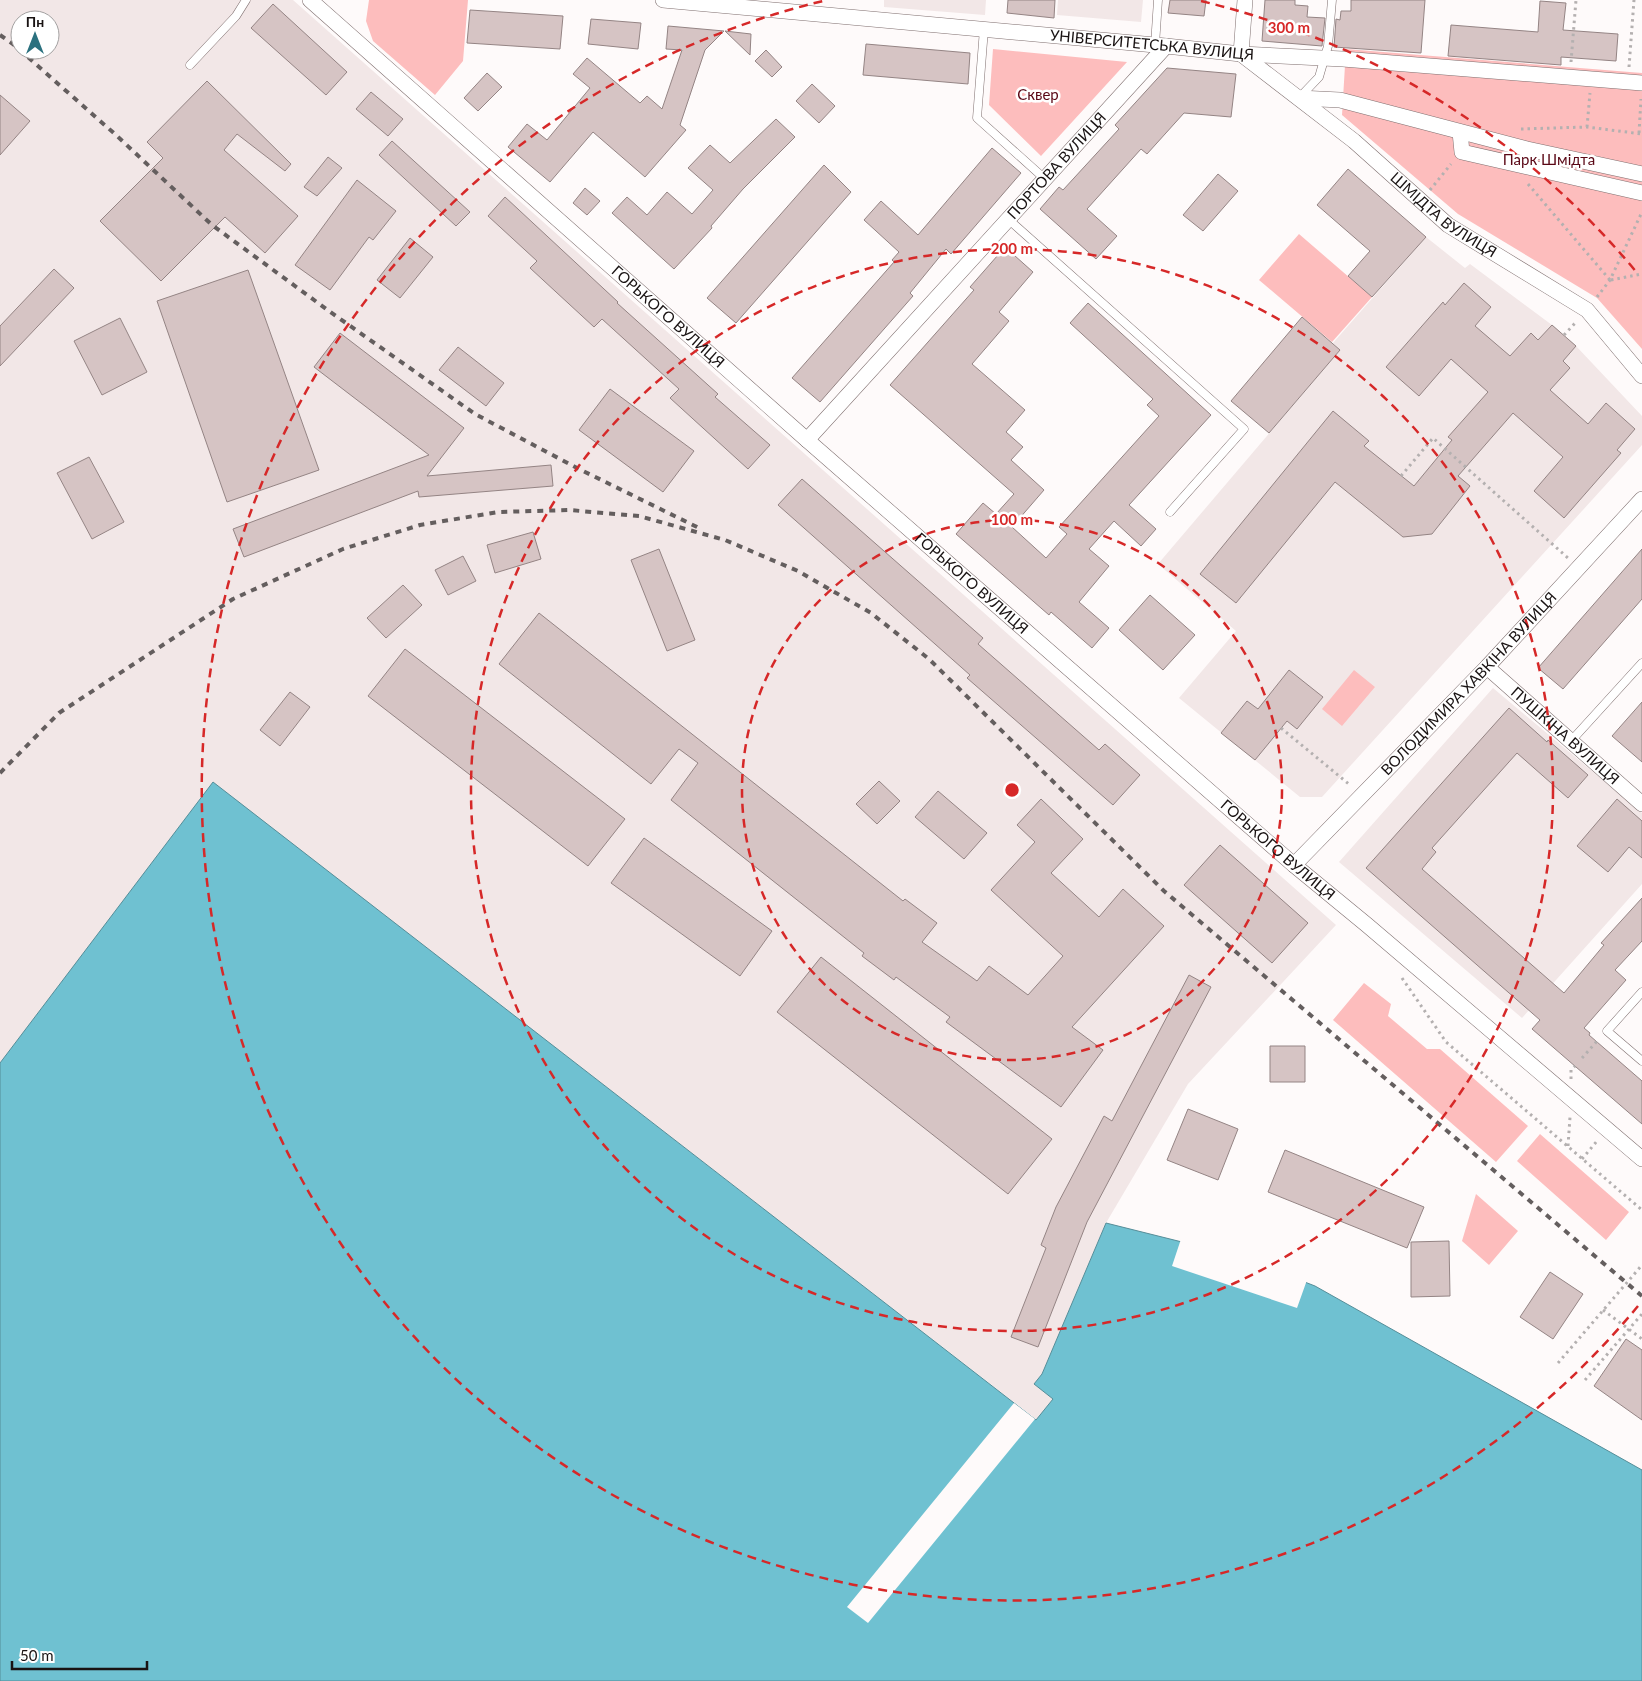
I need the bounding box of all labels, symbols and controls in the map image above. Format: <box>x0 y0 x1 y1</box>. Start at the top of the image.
north arrow <box>10 10 60 60</box>
text: Пн <box>26 13 44 30</box>
text: 300 m <box>1268 18 1310 36</box>
street label: УНІВЕРСИТЕТСЬКА ВУЛИЦЯ <box>1049 25 1254 63</box>
park label: Сквер <box>1017 85 1059 103</box>
street label: ПОРТОВА ВУЛИЦЯ <box>1003 108 1109 222</box>
park label: Парк Шмідта <box>1503 150 1595 168</box>
street label: ШМІДТА ВУЛИЦЯ <box>1387 168 1500 261</box>
text: 200 m <box>991 239 1033 257</box>
street label: ГОРЬКОГО ВУЛИЦЯ <box>608 261 729 371</box>
text: 100 m <box>991 510 1033 528</box>
street label: ГОРЬКОГО ВУЛИЦЯ <box>912 528 1033 637</box>
street label: ВОЛОДИМИРА ХАВКІНА ВУЛИЦЯ <box>1377 588 1560 778</box>
street label: ПУШКІНА ВУЛИЦЯ <box>1508 683 1623 788</box>
centre of rings <box>1003 781 1021 799</box>
street label: ГОРЬКОГО ВУЛИЦЯ <box>1218 795 1339 903</box>
scale bar <box>12 1638 148 1670</box>
text: 50 m <box>20 1646 54 1664</box>

